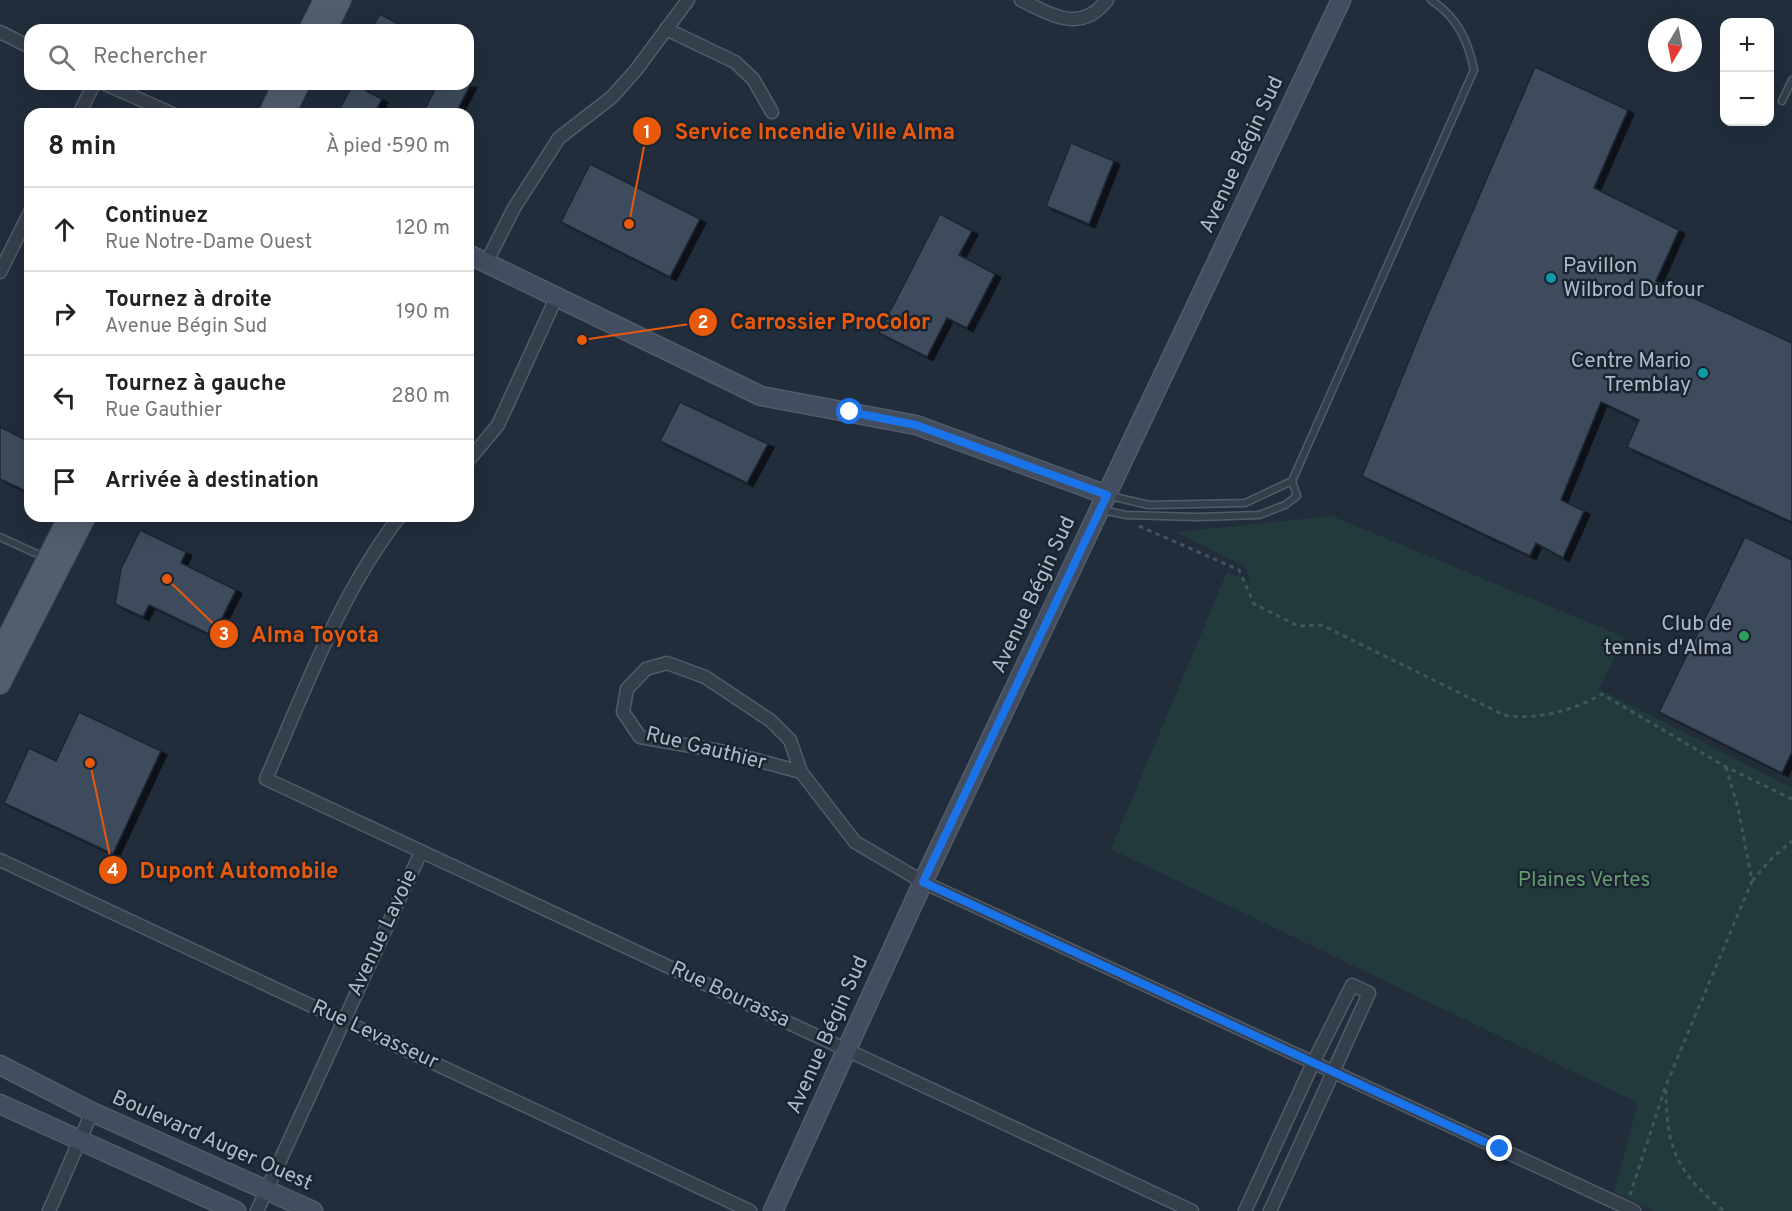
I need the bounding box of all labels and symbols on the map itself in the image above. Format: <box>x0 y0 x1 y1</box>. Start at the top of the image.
north arrow <box>1648 18 1702 72</box>
street label: Avenue Bégin Sud <box>1194 72 1290 238</box>
callout: Service Incendie Ville Alma <box>632 111 968 151</box>
text: Service Incendie Ville Alma <box>675 120 955 147</box>
text: 1 <box>643 122 651 145</box>
place label: Pavillon Wilbrod Dufour <box>1563 253 1704 304</box>
marker: Pavillon Wilbrod Dufour <box>1544 271 1558 285</box>
callout: Carrossier ProColor <box>688 302 942 342</box>
text: Carrossier ProColor <box>730 310 930 337</box>
text: 2 <box>697 312 709 335</box>
place label: Centre Mario Tremblay <box>1571 348 1691 399</box>
marker: Centre Mario Tremblay <box>1696 366 1710 380</box>
route start <box>836 398 862 424</box>
street label: Avenue Bégin Sud <box>986 512 1082 678</box>
place label: Club de tennis d'Alma <box>1604 611 1732 662</box>
callout: Alma Toyota <box>209 614 391 654</box>
text: Alma Toyota <box>251 623 379 650</box>
text: 3 <box>219 624 229 647</box>
marker: Club de tennis d'Alma <box>1737 629 1751 643</box>
street label: Rue Gauthier <box>643 721 769 777</box>
callout: Dupont Automobile <box>98 850 351 890</box>
text: Dupont Automobile <box>140 859 338 886</box>
text: 4 <box>107 860 119 883</box>
street label: Avenue Lavoie <box>342 865 424 1001</box>
park label: Plaines Vertes <box>1518 867 1650 894</box>
street label: Avenue Bégin Sud <box>781 952 875 1118</box>
street label: Rue Bourassa <box>666 956 794 1034</box>
street label: Rue Levasseur <box>307 994 443 1076</box>
street label: Boulevard Auger Ouest <box>107 1085 317 1197</box>
route end <box>1486 1135 1512 1161</box>

